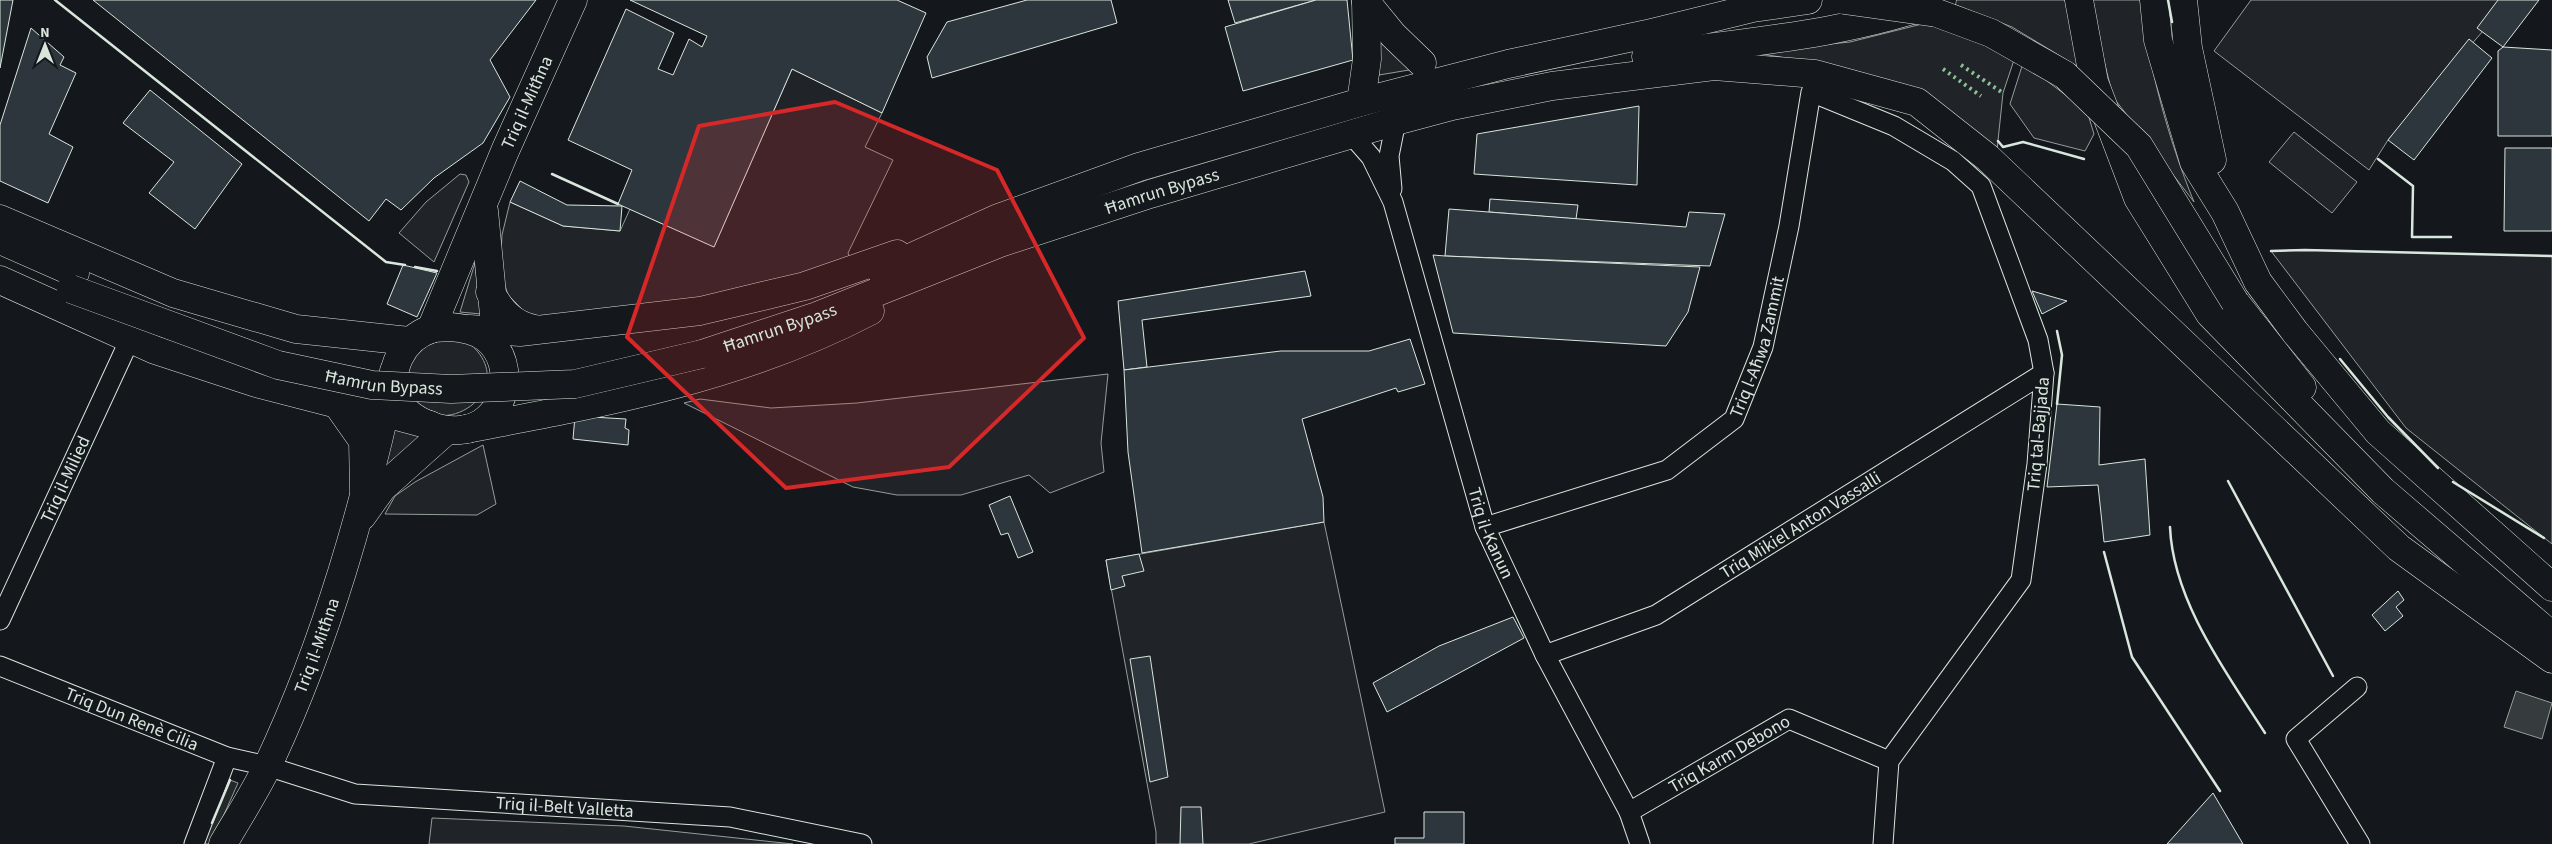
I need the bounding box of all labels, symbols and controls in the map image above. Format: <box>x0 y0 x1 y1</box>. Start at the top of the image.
north arrow <box>20 20 70 70</box>
text: N <box>40 23 50 43</box>
street label: Triq il-Mitħna <box>495 52 559 153</box>
street label: Ħamrun Bypass <box>1101 162 1222 221</box>
street label: Triq l-Aħwa Zammit <box>1724 274 1791 422</box>
street label: Ħamrun Bypass <box>720 297 841 359</box>
street label: Ħamrun Bypass <box>322 363 443 402</box>
street label: Triq tal-Bajjada <box>2021 376 2056 492</box>
street label: Triq il-Milied <box>35 432 96 527</box>
street label: Triq Mikiel Anton Vassalli <box>1715 466 1886 585</box>
street label: Triq il-Kanun <box>1461 485 1520 583</box>
street label: Triq il-Mitħna <box>288 595 346 697</box>
street label: Triq Dun Renè Cilia <box>61 681 202 757</box>
street label: Triq Karm Debono <box>1664 709 1795 799</box>
street label: Triq il-Belt Valletta <box>495 791 634 824</box>

